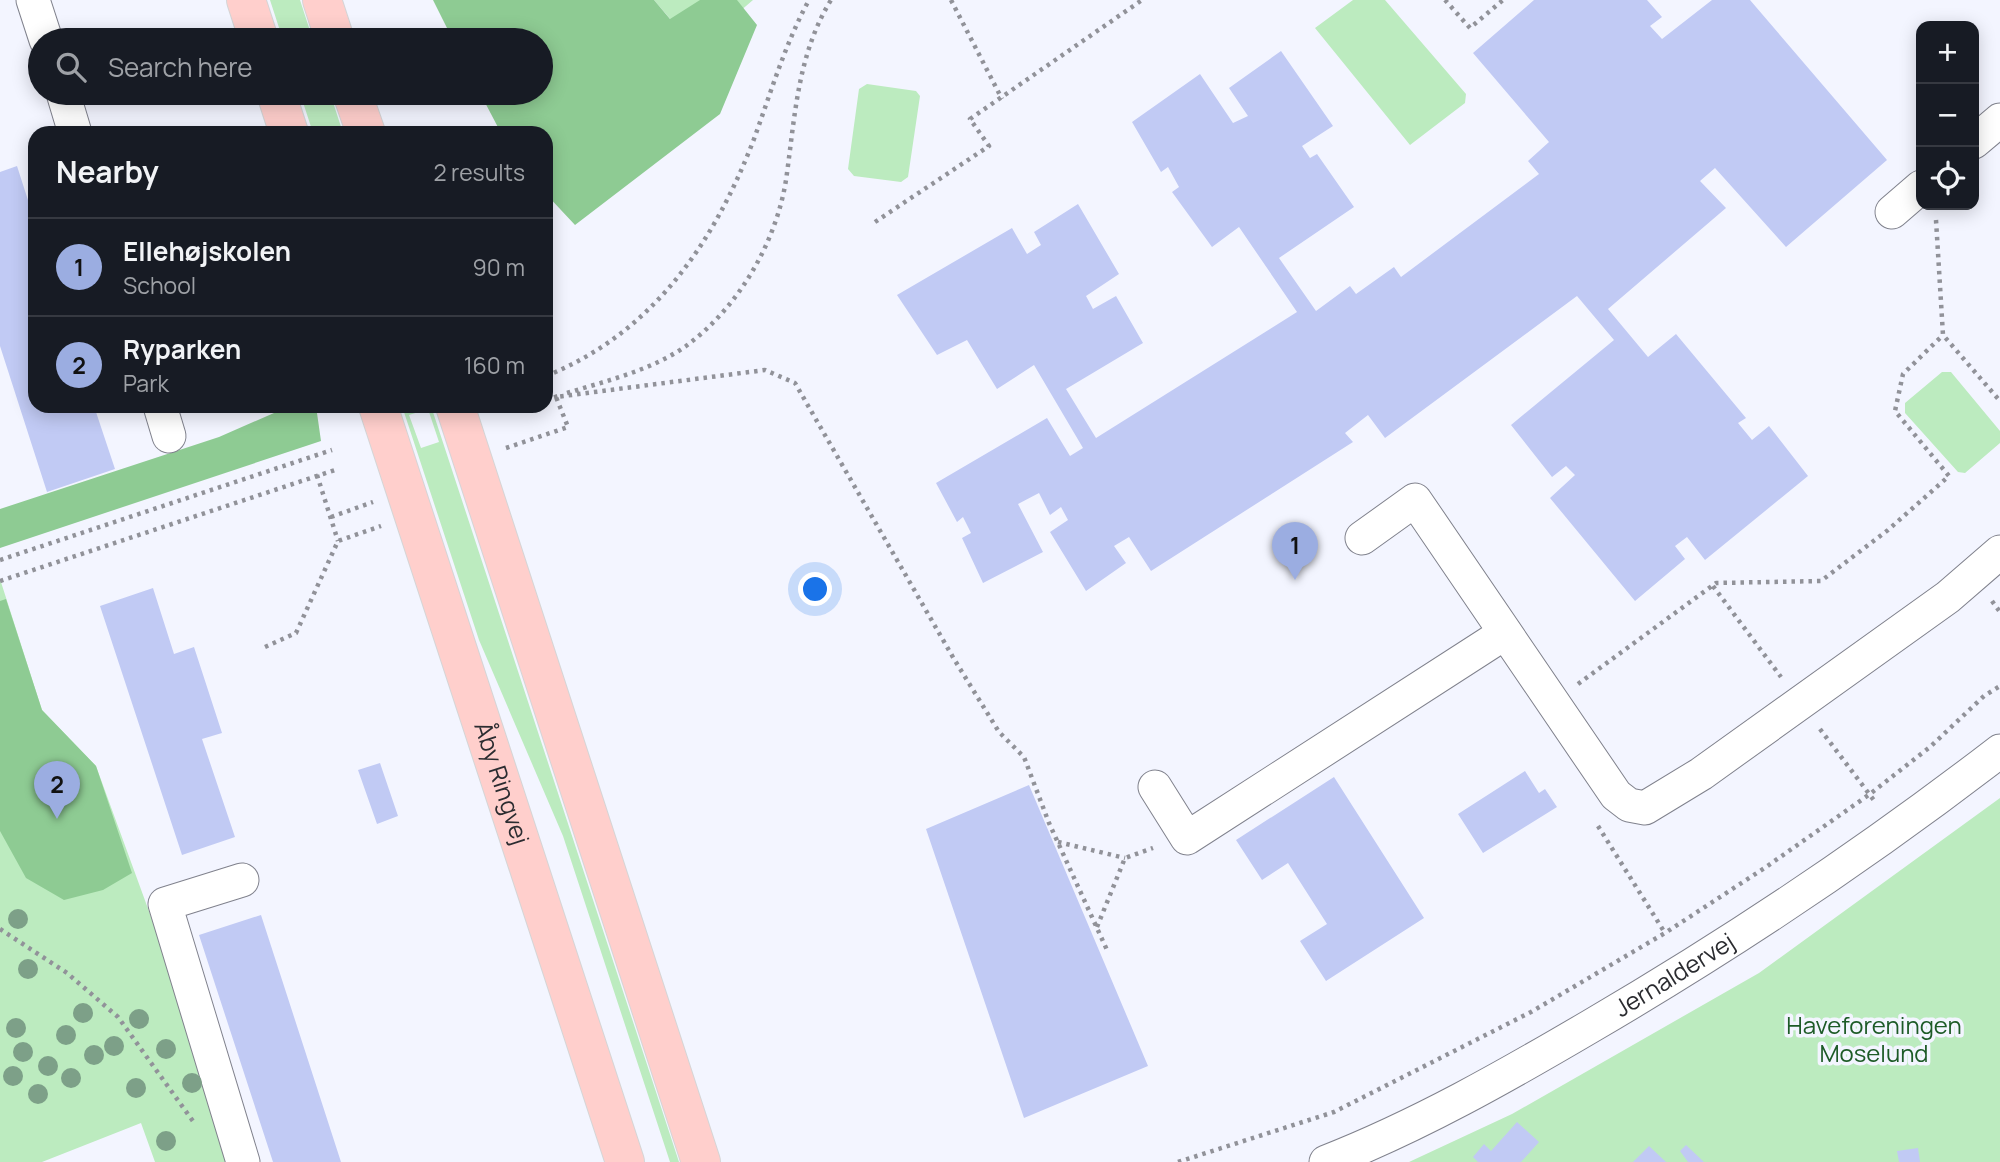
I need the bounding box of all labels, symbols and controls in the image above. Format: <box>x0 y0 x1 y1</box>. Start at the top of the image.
map controls <box>1916 21 1979 210</box>
button: + <box>1916 21 1979 84</box>
search box <box>28 28 553 105</box>
icon: search <box>52 48 90 86</box>
text: Search here <box>108 49 253 85</box>
button: − <box>1916 84 1979 147</box>
button: locate <box>1916 147 1979 210</box>
text: Nearby <box>56 151 159 192</box>
text: 2 results <box>433 156 525 188</box>
text: Ellehøjskolen <box>123 233 291 269</box>
text: 1 <box>74 251 84 283</box>
text: 90 m <box>473 251 525 283</box>
text: School <box>123 269 196 301</box>
text: Ryparken <box>123 331 241 367</box>
text: 2 <box>72 349 86 381</box>
text: 160 m <box>464 349 525 381</box>
text: Park <box>123 367 169 399</box>
pin: 1 <box>1272 522 1318 580</box>
your location <box>798 572 832 606</box>
street label: Åby Ringvej <box>467 717 538 849</box>
pin: 2 <box>34 761 80 819</box>
street label: Jernaldervej <box>1608 924 1740 1024</box>
park label: Haveforeningen Moselund <box>1786 1008 1962 1069</box>

